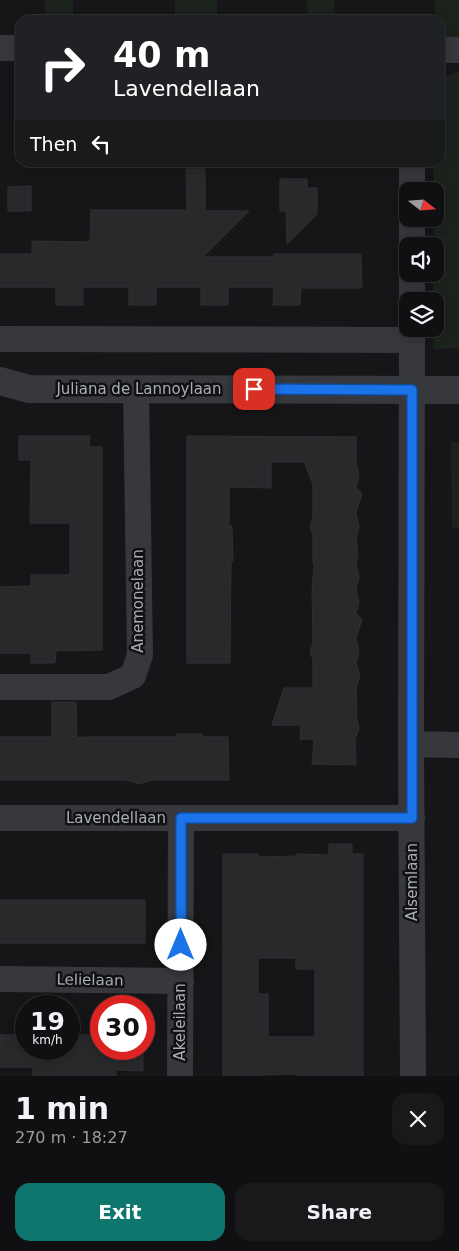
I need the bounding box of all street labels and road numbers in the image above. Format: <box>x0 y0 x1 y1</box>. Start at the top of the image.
street label: Juliana de Lannoylaan <box>55 380 222 398</box>
street label: Anemonelaan <box>129 549 147 653</box>
street label: Lavendellaan <box>66 809 166 827</box>
street label: Alsemlaan <box>403 843 421 921</box>
street label: Lelielaan <box>56 970 124 990</box>
street label: Akeleilaan <box>171 983 189 1061</box>

